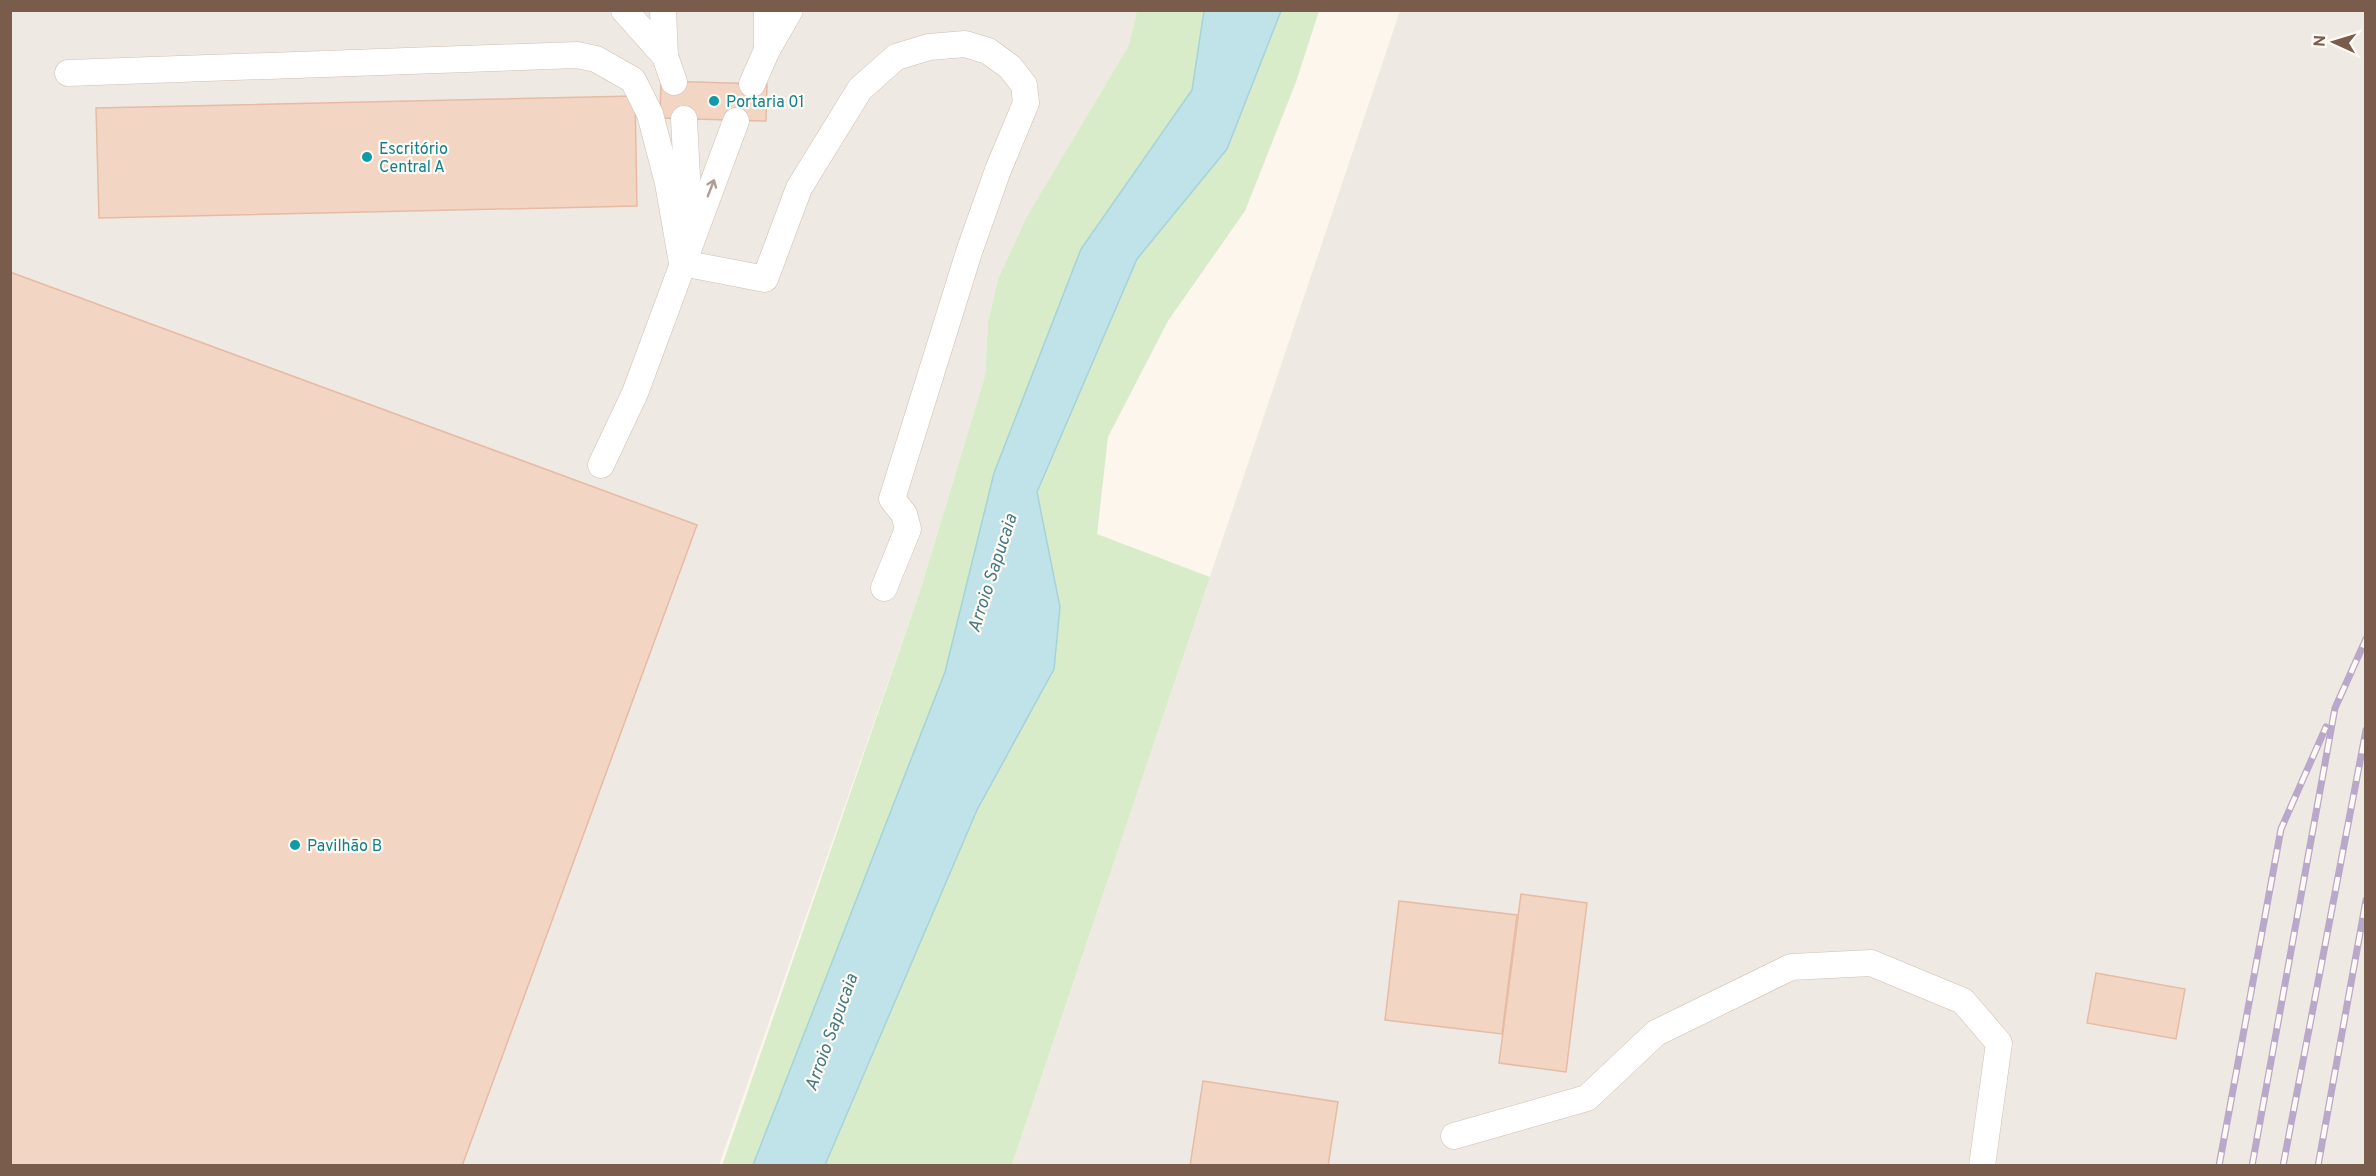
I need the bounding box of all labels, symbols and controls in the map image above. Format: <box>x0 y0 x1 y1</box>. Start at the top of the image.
north arrow <box>2304 12 2364 72</box>
text: N <box>2311 35 2331 48</box>
place label: Portaria 01 <box>726 93 805 113</box>
marker: Portaria 01 <box>707 94 721 108</box>
place label: Escritório Central A <box>379 140 448 178</box>
marker: Escritório Central A <box>360 150 374 164</box>
one-way arrow <box>706 180 717 198</box>
water label: Arroio Sapucaia <box>963 511 1024 636</box>
place label: Pavilhão B <box>307 837 382 857</box>
marker: Pavilhão B <box>288 838 302 852</box>
water label: Arroio Sapucaia <box>801 970 865 1094</box>

